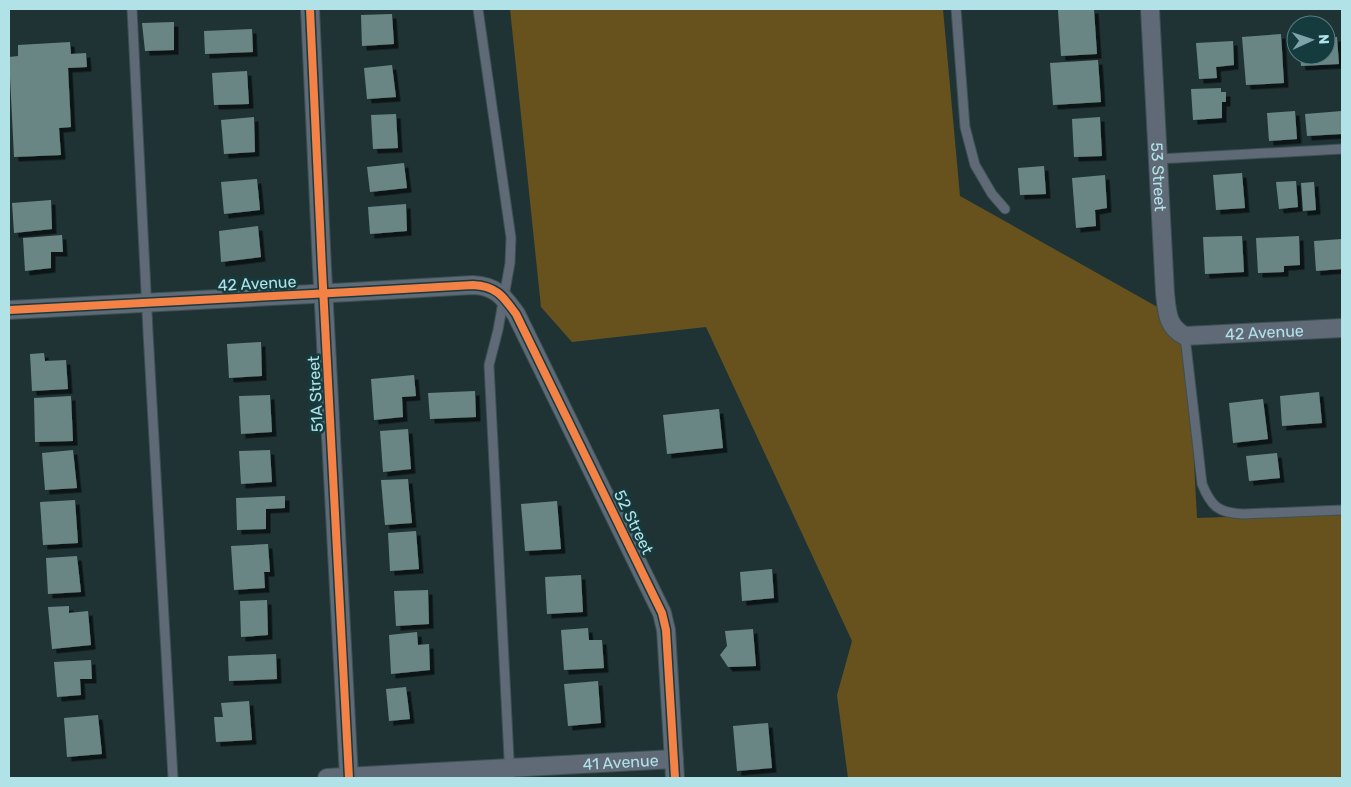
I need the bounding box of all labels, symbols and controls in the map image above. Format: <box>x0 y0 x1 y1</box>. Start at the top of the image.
north arrow <box>1286 15 1336 65</box>
text: N <box>1315 34 1332 45</box>
street label: 53 Street <box>1147 142 1170 212</box>
street label: 42 Avenue <box>217 272 297 295</box>
street label: 42 Avenue <box>1224 321 1304 344</box>
street label: 51A Street <box>304 355 327 433</box>
street label: 52 Street <box>610 487 657 557</box>
street label: 41 Avenue <box>582 751 659 774</box>

